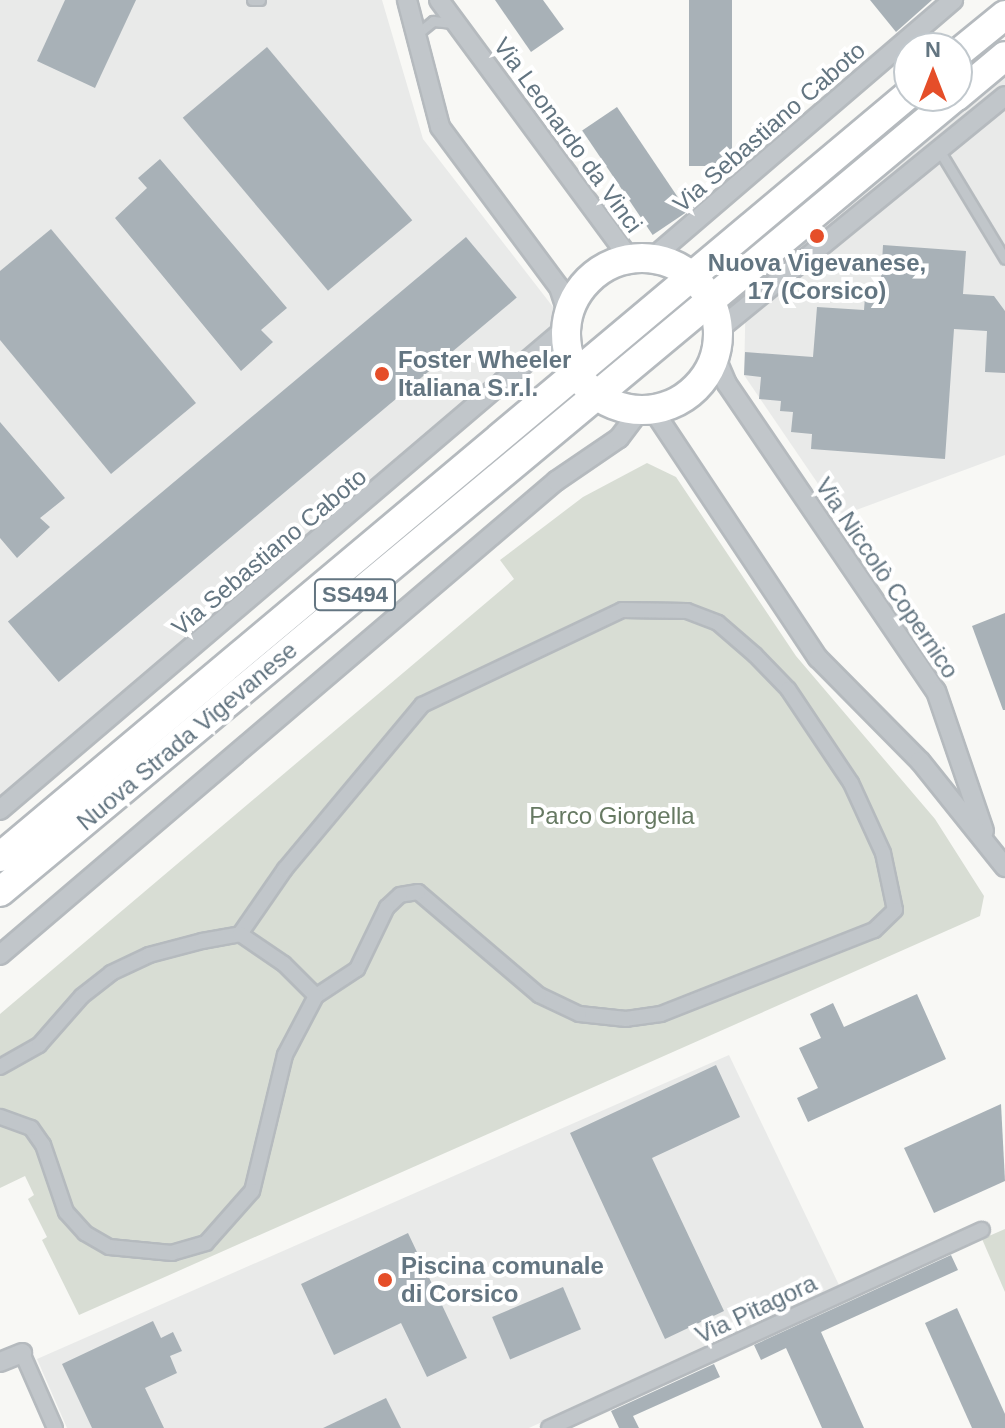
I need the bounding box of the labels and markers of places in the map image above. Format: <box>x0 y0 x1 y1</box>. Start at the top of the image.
marker: Nuova Vigevanese, 17 (Corsico) <box>808 227 826 245</box>
place label: Nuova Vigevanese, 17 (Corsico) <box>708 249 926 305</box>
place label: Foster Wheeler Italiana S.r.l. <box>398 346 571 402</box>
marker: Foster Wheeler Italiana S.r.l. <box>373 365 391 383</box>
place label: Piscina comunale di Corsico <box>401 1252 604 1308</box>
marker: Piscina comunale di Corsico <box>376 1271 394 1289</box>

